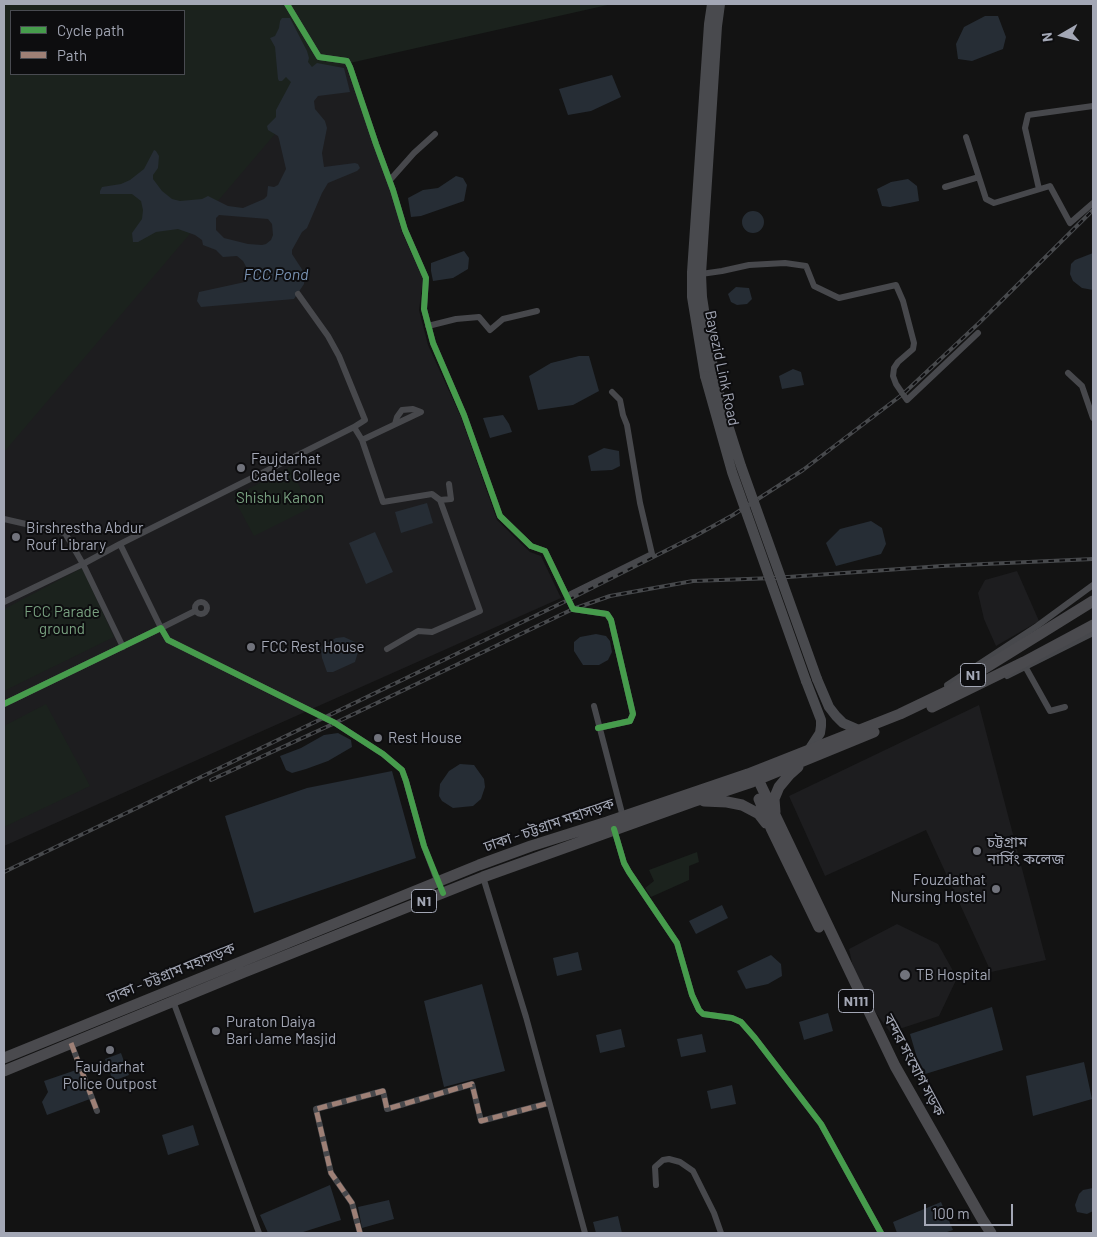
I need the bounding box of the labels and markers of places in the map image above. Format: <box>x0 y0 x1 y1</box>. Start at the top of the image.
place label: Faujdarhat Cadet College <box>251 450 340 485</box>
marker: Faujdarhat Cadet College <box>235 462 247 474</box>
place label: Birshrestha Abdur Rouf Library <box>26 519 143 554</box>
marker: Birshrestha Abdur Rouf Library <box>10 531 22 543</box>
place label: FCC Rest House <box>261 638 365 656</box>
marker: FCC Rest House <box>245 641 257 653</box>
place label: Rest House <box>388 729 462 747</box>
marker: Rest House <box>372 732 384 744</box>
place label: চট্টগ্রাম নার্সিং কলেজ <box>987 833 1064 868</box>
marker: চট্টগ্রাম নার্সিং কলেজ <box>971 845 983 857</box>
place label: Fouzdathat Nursing Hostel <box>890 871 986 906</box>
marker: Fouzdathat Nursing Hostel <box>990 883 1002 895</box>
place label: TB Hospital <box>916 966 991 984</box>
marker: TB Hospital <box>898 968 912 982</box>
place label: Puraton Daiya Bari Jame Masjid <box>226 1013 336 1048</box>
marker: Puraton Daiya Bari Jame Masjid <box>210 1025 222 1037</box>
marker: Faujdarhat Police Outpost <box>104 1044 116 1056</box>
place label: Faujdarhat Police Outpost <box>63 1058 157 1093</box>

